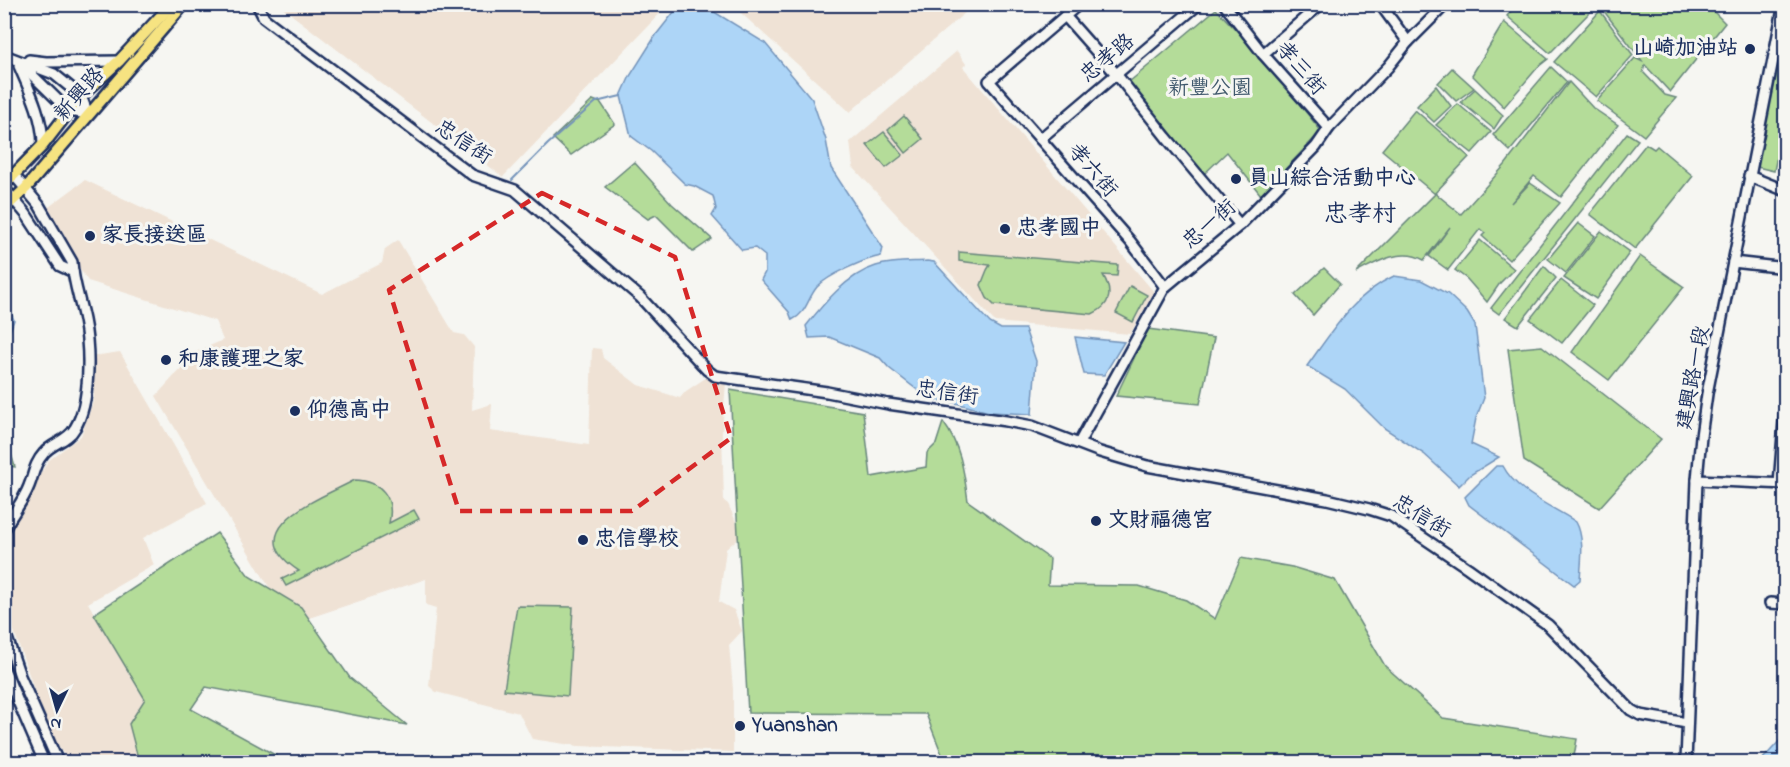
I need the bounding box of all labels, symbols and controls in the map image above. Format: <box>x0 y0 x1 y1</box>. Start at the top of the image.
street label: 忠孝路 <box>1074 27 1142 91</box>
place label: 山崎加油站 <box>1633 34 1738 64</box>
street label: 孝三街 <box>1268 35 1332 103</box>
marker: 山崎加油站 <box>1743 42 1757 56</box>
street label: 新興路 <box>48 61 112 129</box>
park label: 新豐公園 <box>1168 74 1252 104</box>
street label: 忠信街 <box>428 113 498 173</box>
street label: 孝六街 <box>1060 137 1124 205</box>
place label: 員山綜合活動中心 <box>1248 164 1416 194</box>
marker: 員山綜合活動中心 <box>1229 172 1243 186</box>
street label: 忠一街 <box>1176 193 1244 257</box>
district label: 忠孝村 <box>1324 198 1396 233</box>
place label: 忠孝國中 <box>1017 214 1101 244</box>
place label: 家長接送區 <box>102 221 207 251</box>
marker: 忠孝國中 <box>998 222 1012 236</box>
marker: 家長接送區 <box>83 229 97 243</box>
street label: 建興路一段 <box>1670 324 1718 432</box>
place label: 和康護理之家 <box>178 345 304 375</box>
marker: 和康護理之家 <box>159 353 173 367</box>
street label: 忠信街 <box>914 375 980 413</box>
place label: 仰德高中 <box>307 396 391 426</box>
marker: 仰德高中 <box>288 404 302 418</box>
street label: 忠信街 <box>1386 488 1456 546</box>
place label: 文財福德宮 <box>1108 506 1213 536</box>
marker: 文財福德宮 <box>1089 514 1103 528</box>
place label: 忠信學校 <box>595 525 679 555</box>
marker: 忠信學校 <box>576 533 590 547</box>
north arrow <box>27 680 87 740</box>
text: N <box>49 711 62 735</box>
place label: Yuanshan <box>751 711 838 741</box>
marker: Yuanshan <box>733 719 747 733</box>

